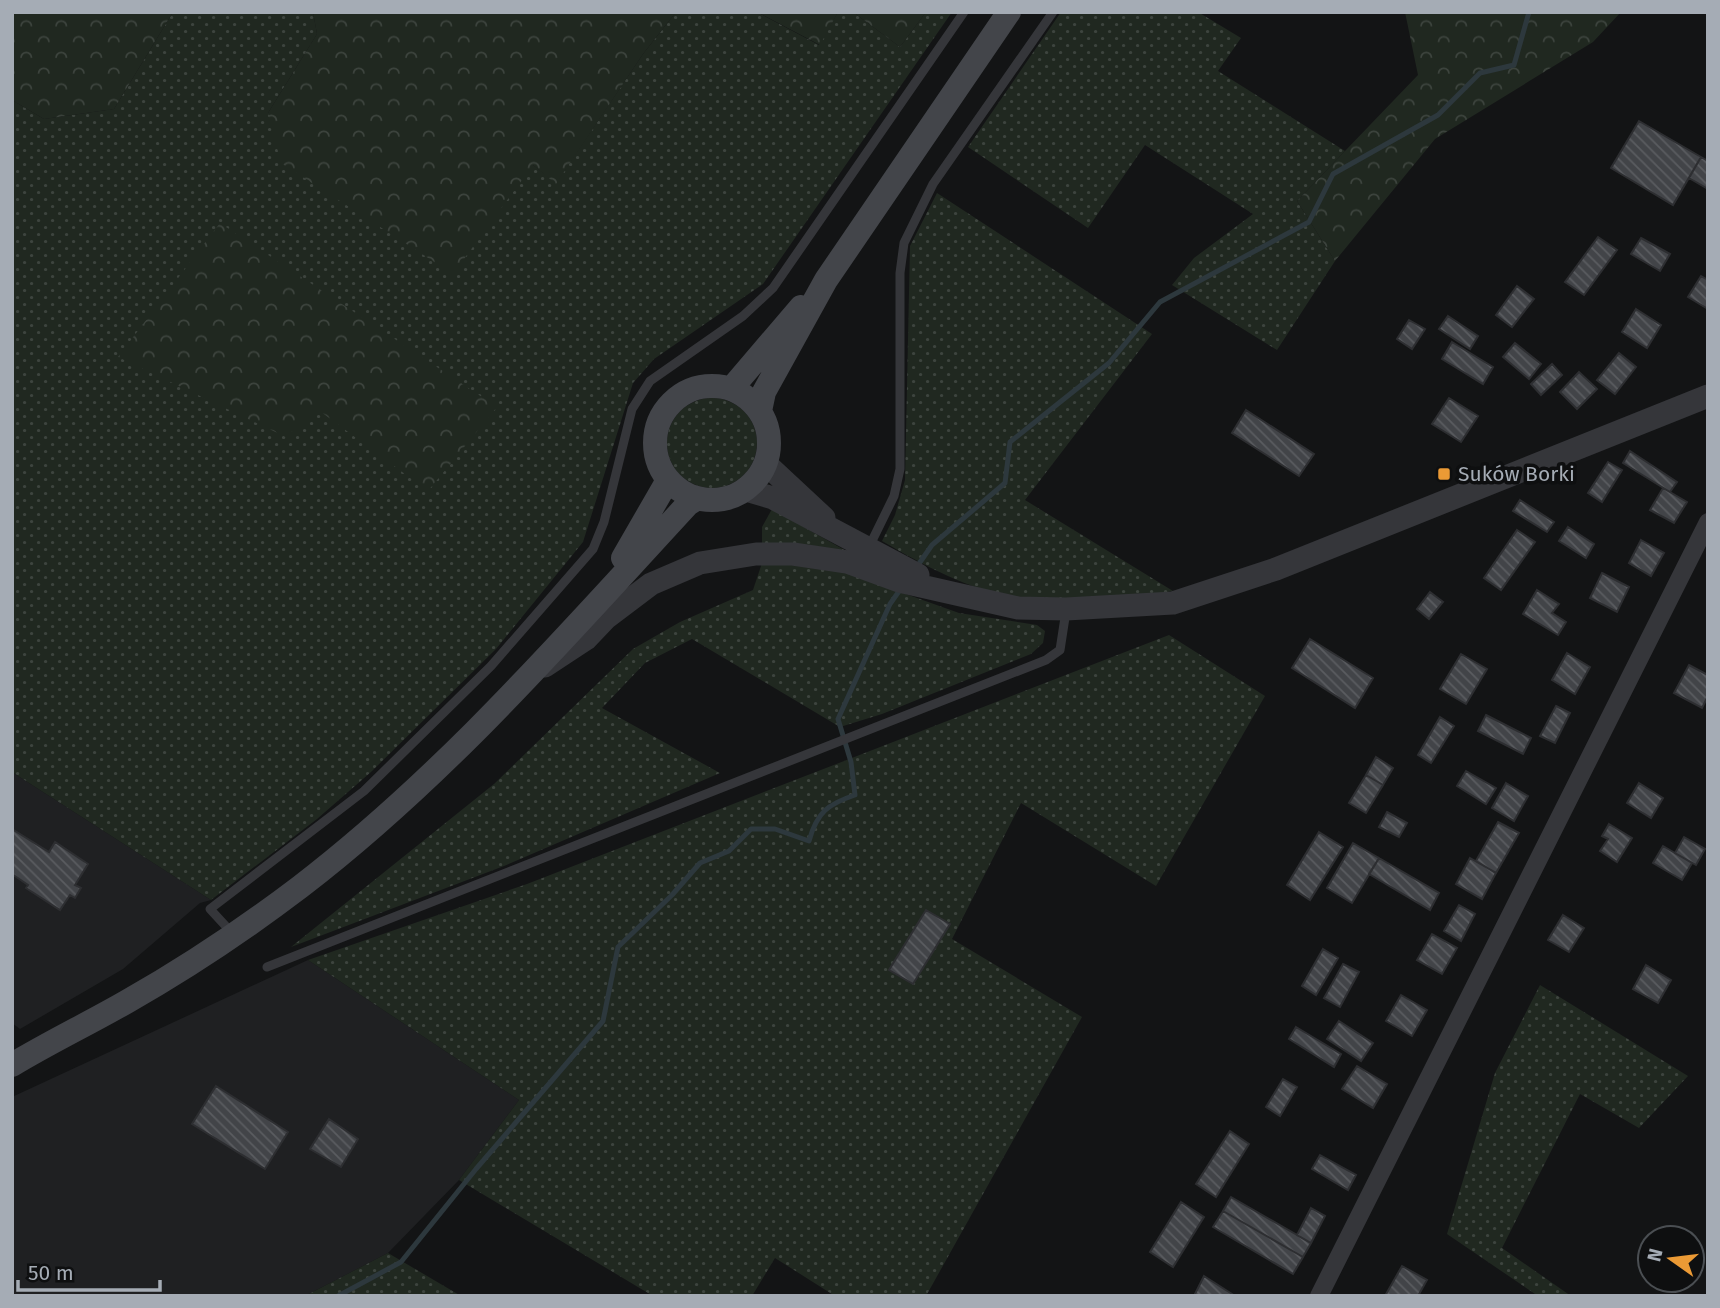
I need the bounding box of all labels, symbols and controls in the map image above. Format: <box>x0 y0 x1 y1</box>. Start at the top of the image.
place label: Suków Borki <box>1458 461 1575 487</box>
marker: Suków Borki <box>1436 466 1452 482</box>
north arrow <box>1636 1224 1706 1294</box>
text: N <box>1642 1246 1668 1264</box>
scale bar <box>18 1248 159 1292</box>
text: 50 m <box>28 1260 74 1286</box>

